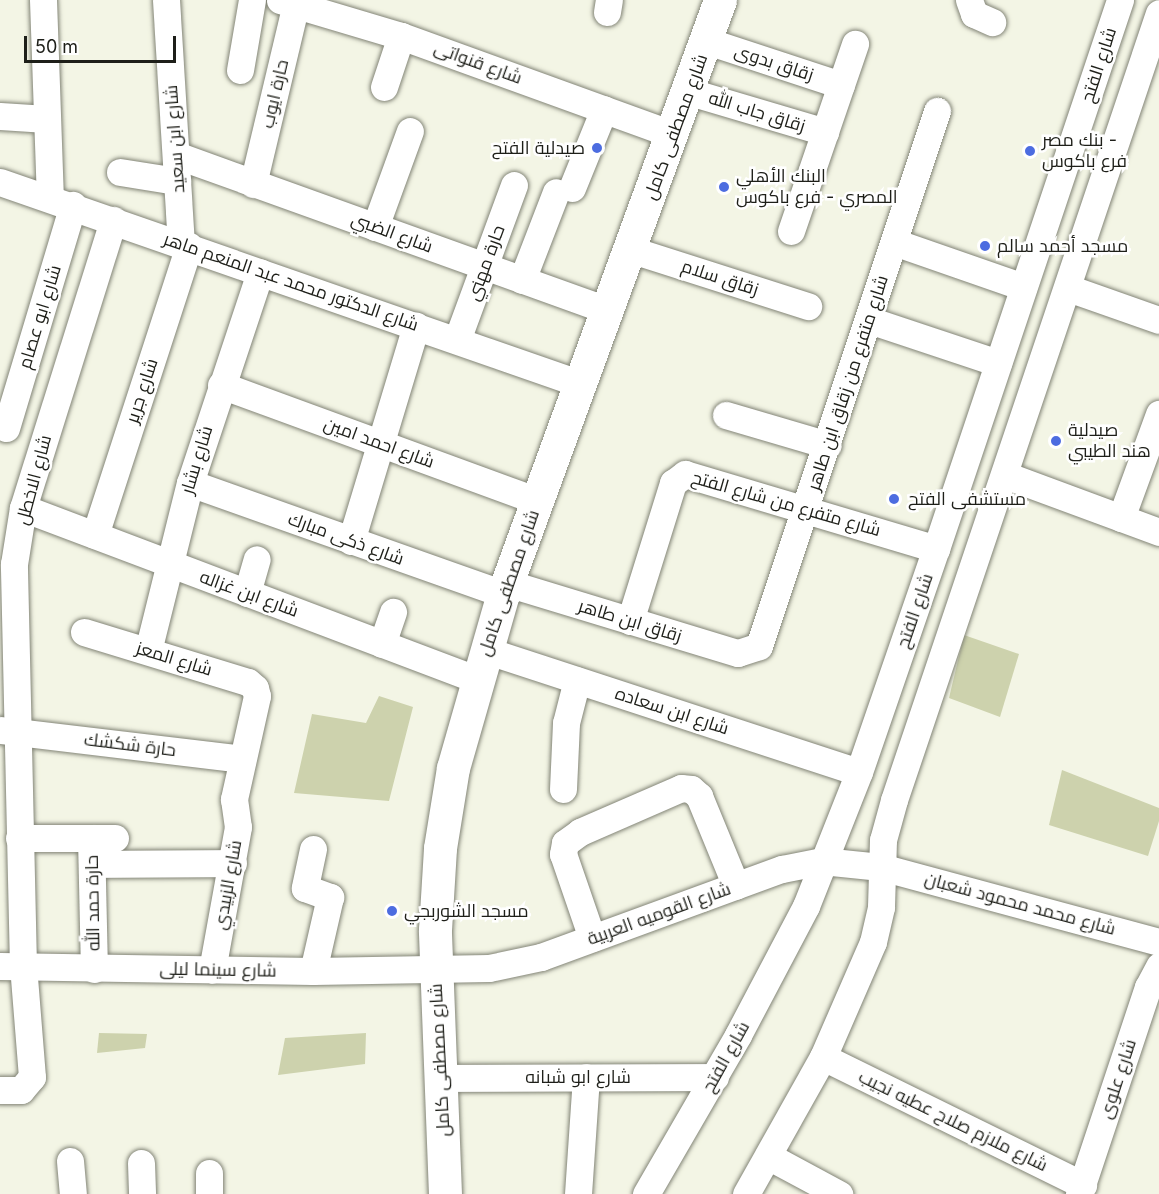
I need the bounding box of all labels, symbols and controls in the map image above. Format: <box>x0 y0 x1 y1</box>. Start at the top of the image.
scale bar <box>27 24 178 62</box>
street label: شارع الفتح <box>1077 25 1121 105</box>
text: 50 m <box>35 36 78 57</box>
street label: شارع قنواتى <box>431 37 525 89</box>
street label: زقاق بدوى <box>732 40 816 86</box>
street label: شارع مصطفى كامل <box>640 51 712 203</box>
street label: حارة ايوب <box>257 58 293 130</box>
street label: شارع ابن سعيد <box>160 84 190 194</box>
street label: زقاق جاب الله <box>706 87 808 137</box>
place label: بنك مصر - فرع باكوس <box>1042 130 1127 172</box>
place label: صيدلية الفتح <box>492 137 585 159</box>
marker: صيدلية الفتح <box>590 141 604 155</box>
marker: بنك مصر - فرع باكوس <box>1023 144 1037 158</box>
place label: البنك الأهلي المصري - فرع باكوس <box>736 166 898 208</box>
marker: البنك الأهلي المصري - فرع باكوس <box>717 180 731 194</box>
street label: شارع الضبي <box>348 208 436 258</box>
street label: حارة مهني <box>462 222 510 304</box>
street label: شارع الدكتور محمد عبد المنعم ماهر <box>161 228 421 336</box>
place label: مسجد أحمد سالم <box>997 235 1128 257</box>
marker: مسجد أحمد سالم <box>978 239 992 253</box>
street label: زقاق سلام <box>679 255 761 301</box>
street label: شارع ابو عصام <box>14 262 66 372</box>
street label: شارع متفرع من زقاق ابن طاهر <box>803 273 893 493</box>
street label: شارع جرير <box>121 356 163 426</box>
street label: شارع احمد امين <box>321 413 437 473</box>
place label: صيدلية هند الطيبي <box>1068 420 1151 462</box>
street label: شارع بشار <box>176 423 218 497</box>
street label: شارع الاخطل <box>12 433 56 527</box>
marker: صيدلية هند الطيبي <box>1049 434 1063 448</box>
street label: شارع متفرع من شارع الفتح <box>689 467 883 541</box>
place label: مستشفى الفتح <box>908 488 1026 510</box>
marker: مستشفى الفتح <box>885 490 903 508</box>
street label: شارع مصطفى كامل <box>474 507 544 659</box>
street label: شارع ذكى مبارك <box>285 508 407 570</box>
street label: شارع ابن غزاله <box>197 566 301 622</box>
street label: شارع الفتح <box>892 571 938 651</box>
street label: زقاق ابن طاهر <box>576 595 684 647</box>
street label: شارع المعز <box>133 637 215 681</box>
street label: شارع ابن سعاده <box>613 682 731 740</box>
street label: حارة شكشك <box>83 729 177 761</box>
street label: شارع الزبيدي <box>209 838 247 932</box>
street label: حارة حمد الله <box>81 855 105 951</box>
street label: شارع محمد محمود شعبان <box>922 868 1118 940</box>
street label: شارع القوميه العربية <box>584 878 734 950</box>
place label: مسجد الشوربجي <box>404 900 529 922</box>
marker: مسجد الشوربجي <box>385 904 399 918</box>
street label: شارع سينما ليلى <box>159 958 277 982</box>
street label: شارع مصطفى كامل <box>425 983 455 1137</box>
street label: شارع الفتح <box>698 1018 754 1096</box>
street label: شارع علوى <box>1095 1036 1141 1122</box>
street label: شارع ابو شبانه <box>525 1066 631 1088</box>
street label: شارع ملازم صلاح عطيه نجيب <box>855 1066 1051 1176</box>

